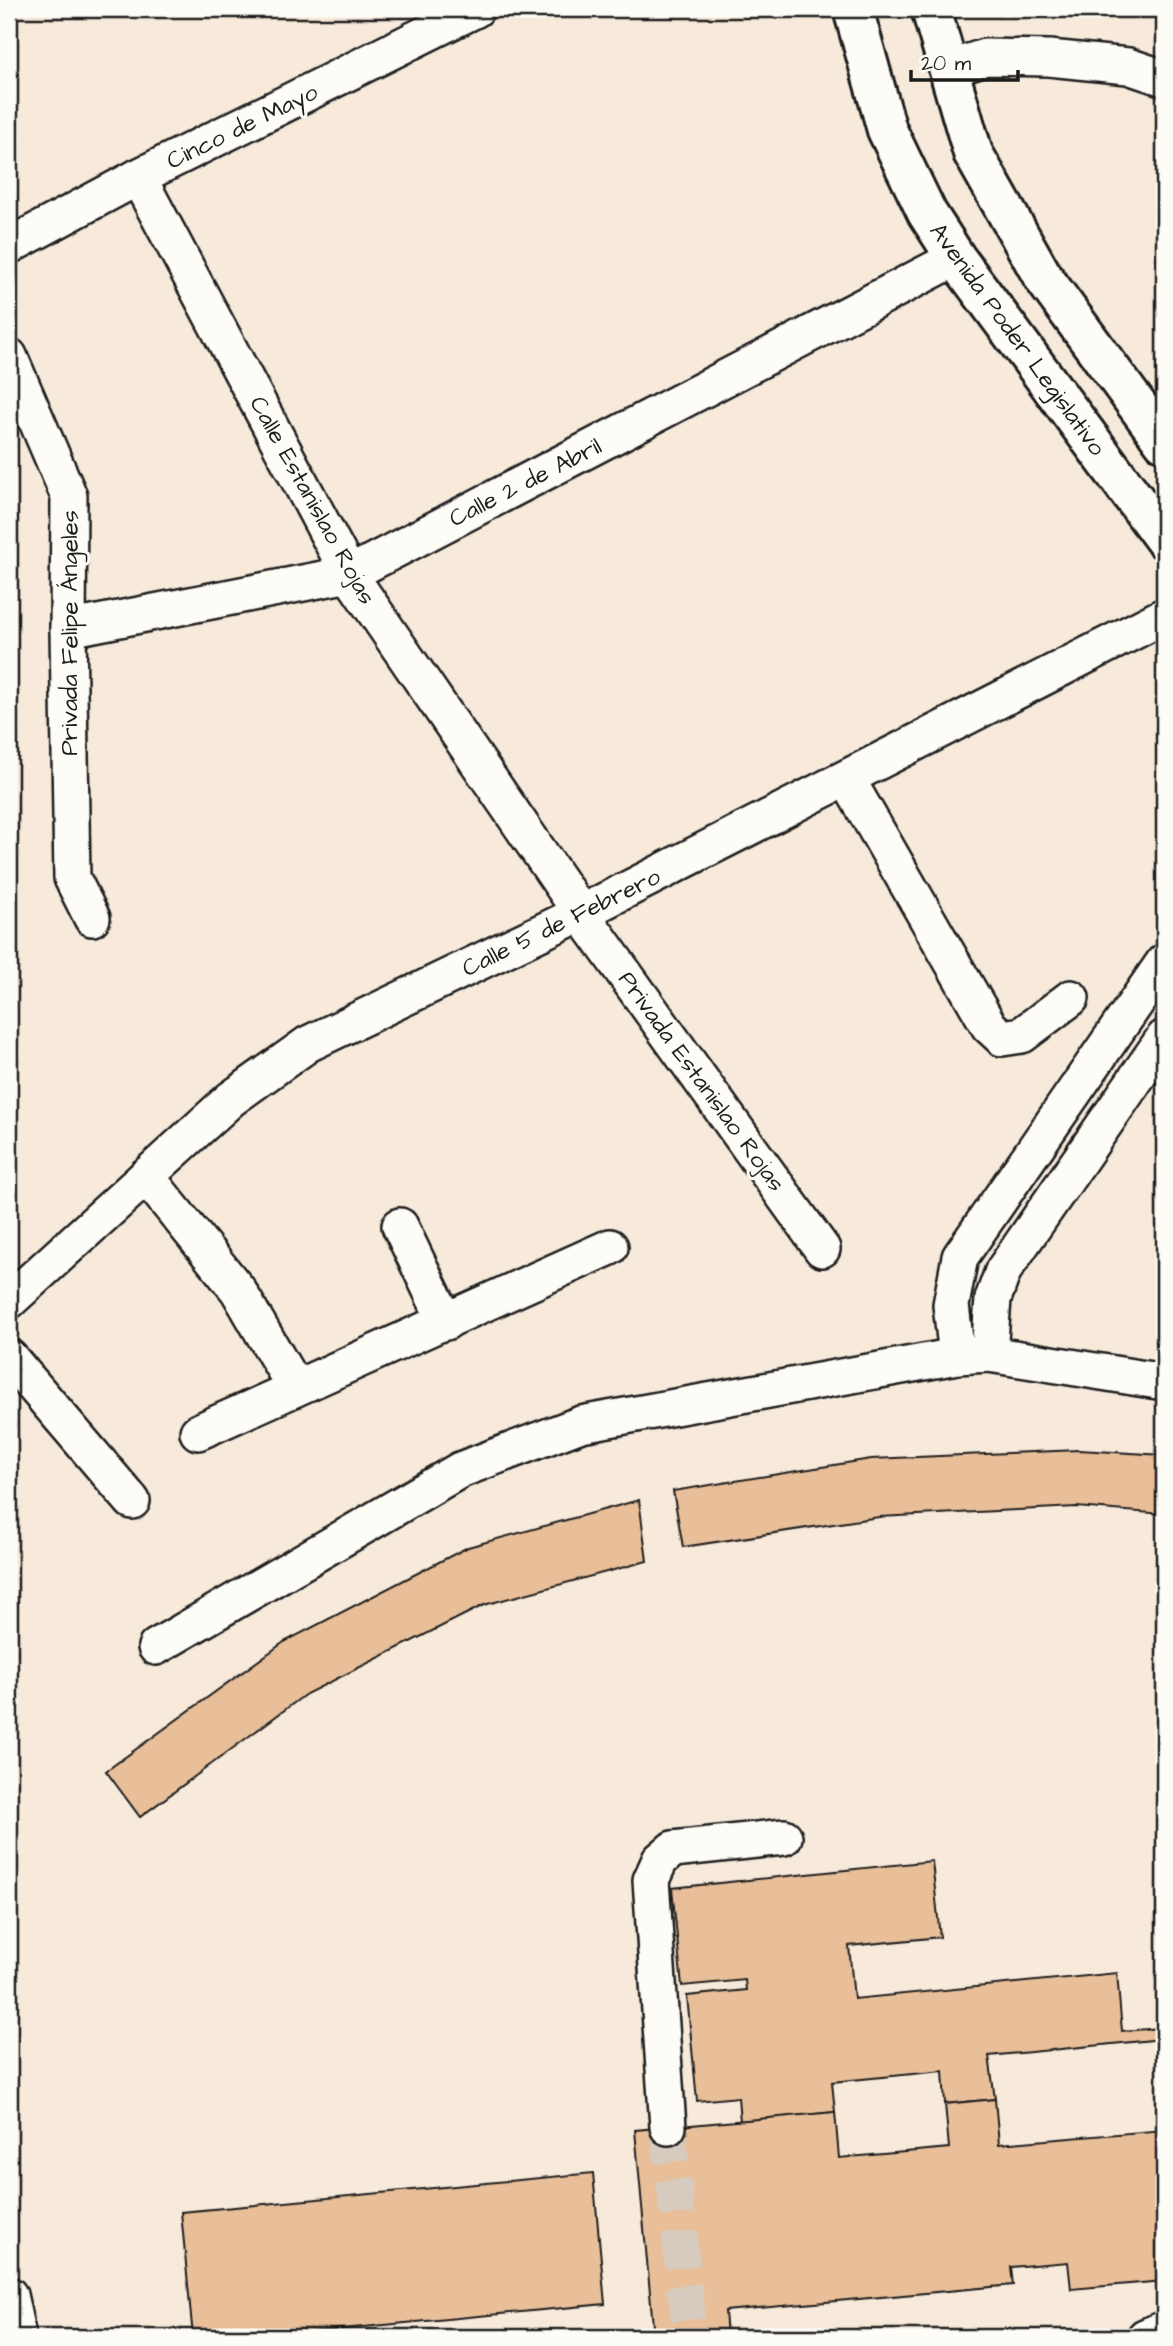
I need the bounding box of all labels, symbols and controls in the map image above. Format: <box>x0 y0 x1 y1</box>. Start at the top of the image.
scale bar <box>911 38 1017 82</box>
text: 20 m <box>921 49 972 78</box>
street label: Cinco de Mayo <box>161 75 325 179</box>
street label: Avenida Poder Legislativo <box>920 216 1114 464</box>
street label: Calle Estanislao Rojas <box>241 390 384 611</box>
street label: Calle 2 de Abril <box>443 430 608 536</box>
street label: Privada Felipe Ángeles <box>53 510 88 756</box>
street label: Calle 5 de Febrero <box>457 860 667 986</box>
street label: Privada Estanislao Rojas <box>610 964 793 1199</box>

